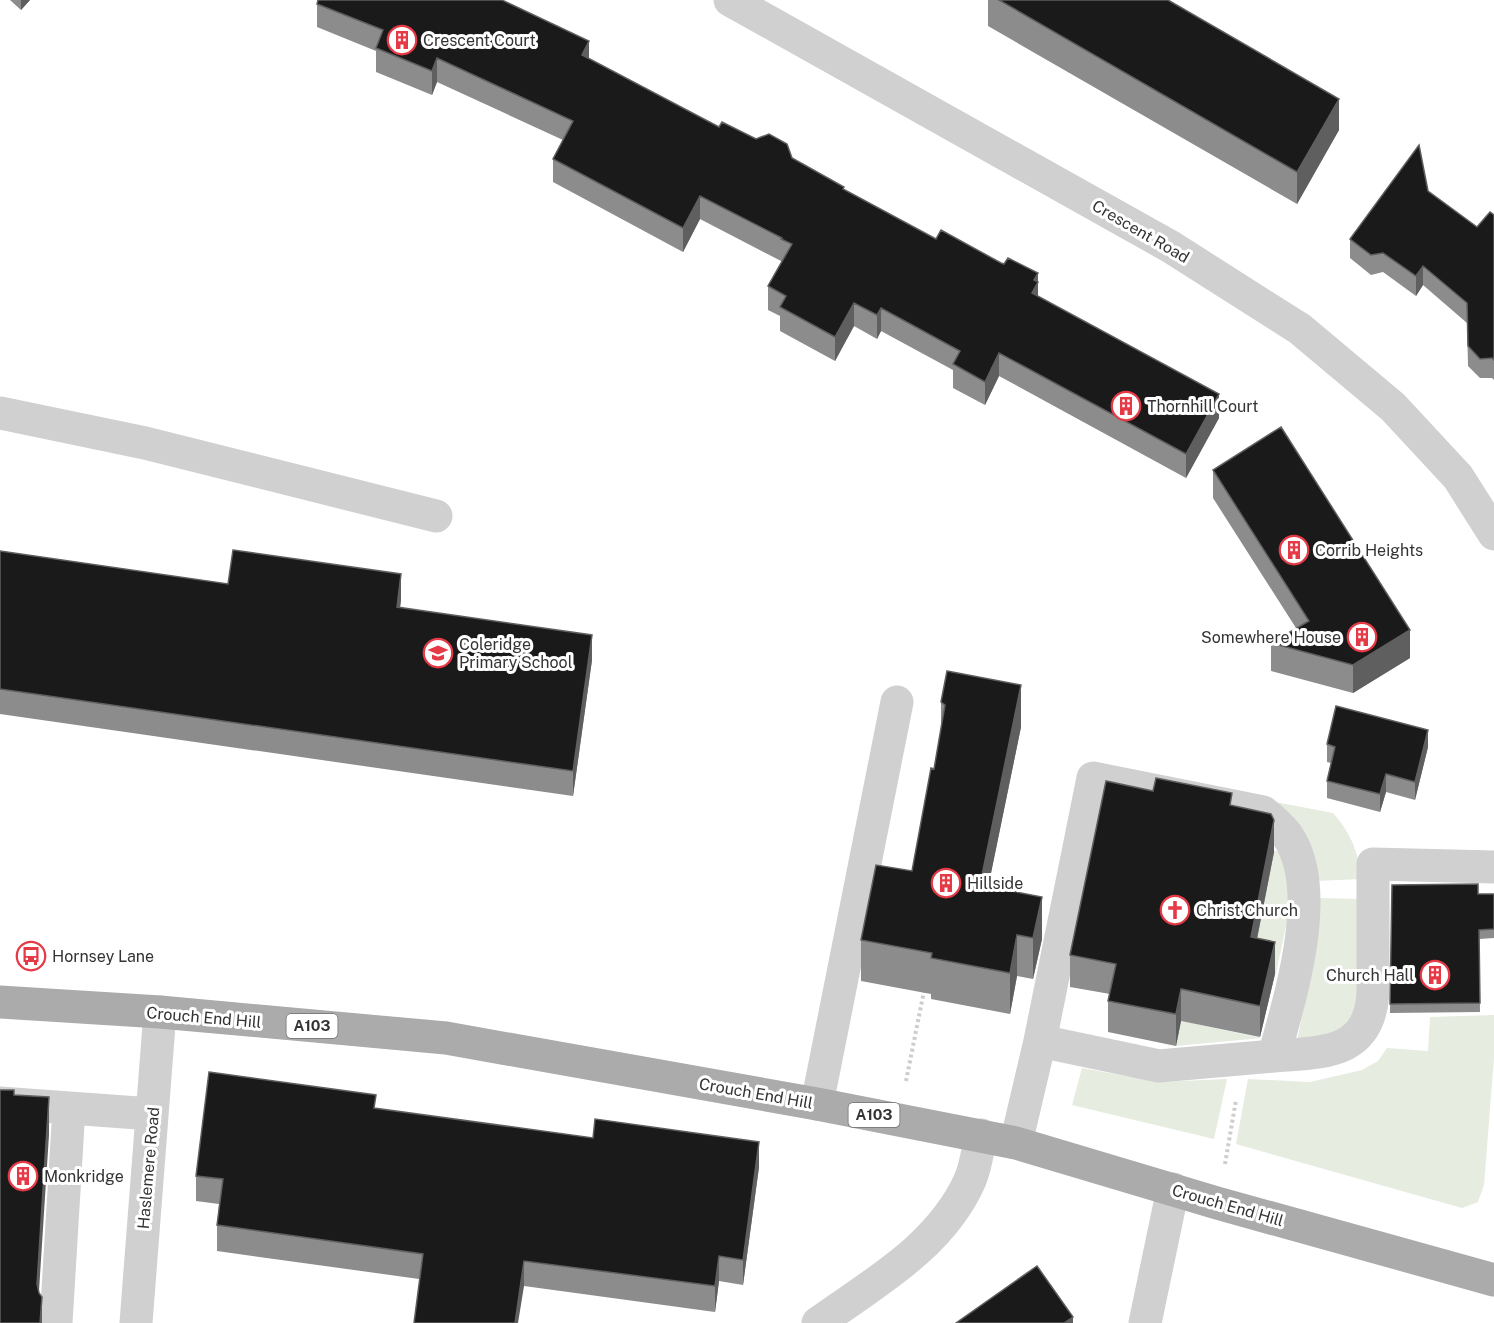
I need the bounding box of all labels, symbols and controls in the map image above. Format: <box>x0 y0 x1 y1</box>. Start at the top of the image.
building icon: Crescent Court <box>386 24 418 56</box>
place label: Crescent Court <box>423 31 536 50</box>
street label: Crescent Road <box>1089 196 1193 267</box>
building icon: Thornhill Court <box>1110 390 1142 422</box>
place label: Thornhill Court <box>1147 397 1259 416</box>
building icon: Corrib Heights <box>1278 534 1310 566</box>
place label: Corrib Heights <box>1315 541 1423 560</box>
building icon: Somewhere House <box>1346 621 1378 653</box>
place label: Somewhere House <box>1201 628 1341 647</box>
place label: Coleridge Primary School <box>459 635 573 672</box>
school or university icon: Coleridge Primary School <box>422 637 454 669</box>
building icon: Hillside <box>930 867 962 899</box>
place label: Hillside <box>967 874 1023 893</box>
church icon: Christ Church <box>1159 894 1191 926</box>
place label: Christ Church <box>1196 901 1298 920</box>
bus stop icon: Hornsey Lane <box>15 940 47 972</box>
place label: Hornsey Lane <box>52 947 154 966</box>
building icon: Church Hall <box>1419 959 1451 991</box>
place label: Church Hall <box>1326 966 1414 985</box>
street label: Crouch End Hill <box>146 1003 262 1032</box>
road number: A103 <box>286 1014 338 1038</box>
street label: Crouch End Hill <box>697 1074 814 1113</box>
road number: A103 <box>848 1103 900 1127</box>
street label: Haslemere Road <box>134 1106 163 1230</box>
building icon: Monkridge <box>7 1160 39 1192</box>
place label: Monkridge <box>44 1167 124 1186</box>
street label: Crouch End Hill <box>1170 1180 1286 1231</box>

